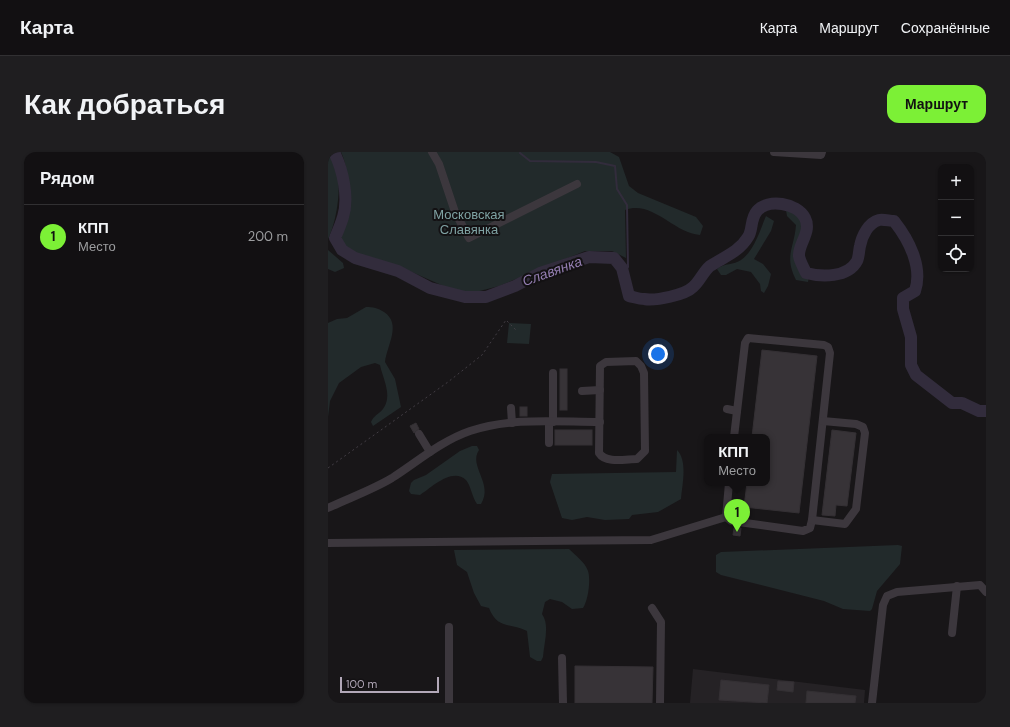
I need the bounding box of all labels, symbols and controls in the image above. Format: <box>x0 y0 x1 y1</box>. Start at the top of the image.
text: Карта <box>20 15 74 40</box>
text: Карта <box>760 19 797 37</box>
text: Маршрут <box>819 19 879 37</box>
text: Сохранённые <box>901 19 990 37</box>
button: Маршрут <box>887 85 986 123</box>
text: Как добраться <box>24 86 225 123</box>
map controls <box>938 164 974 272</box>
button: + <box>938 164 974 200</box>
text: Рядом <box>40 167 95 189</box>
button: − <box>938 200 974 236</box>
park label: Московская Славянка <box>433 206 505 238</box>
text: КПП <box>78 218 109 238</box>
text: 1 <box>51 228 55 245</box>
text: 200 m <box>248 228 288 245</box>
button: locate <box>938 236 974 272</box>
text: Место <box>78 238 116 255</box>
water label: Славянка <box>520 252 585 290</box>
your location <box>648 344 668 364</box>
popup <box>704 434 770 486</box>
text: КПП <box>718 442 749 462</box>
text: Место <box>718 462 756 479</box>
pin: 1 <box>724 499 750 532</box>
scale bar <box>340 675 439 694</box>
text: 100 m <box>346 677 377 691</box>

